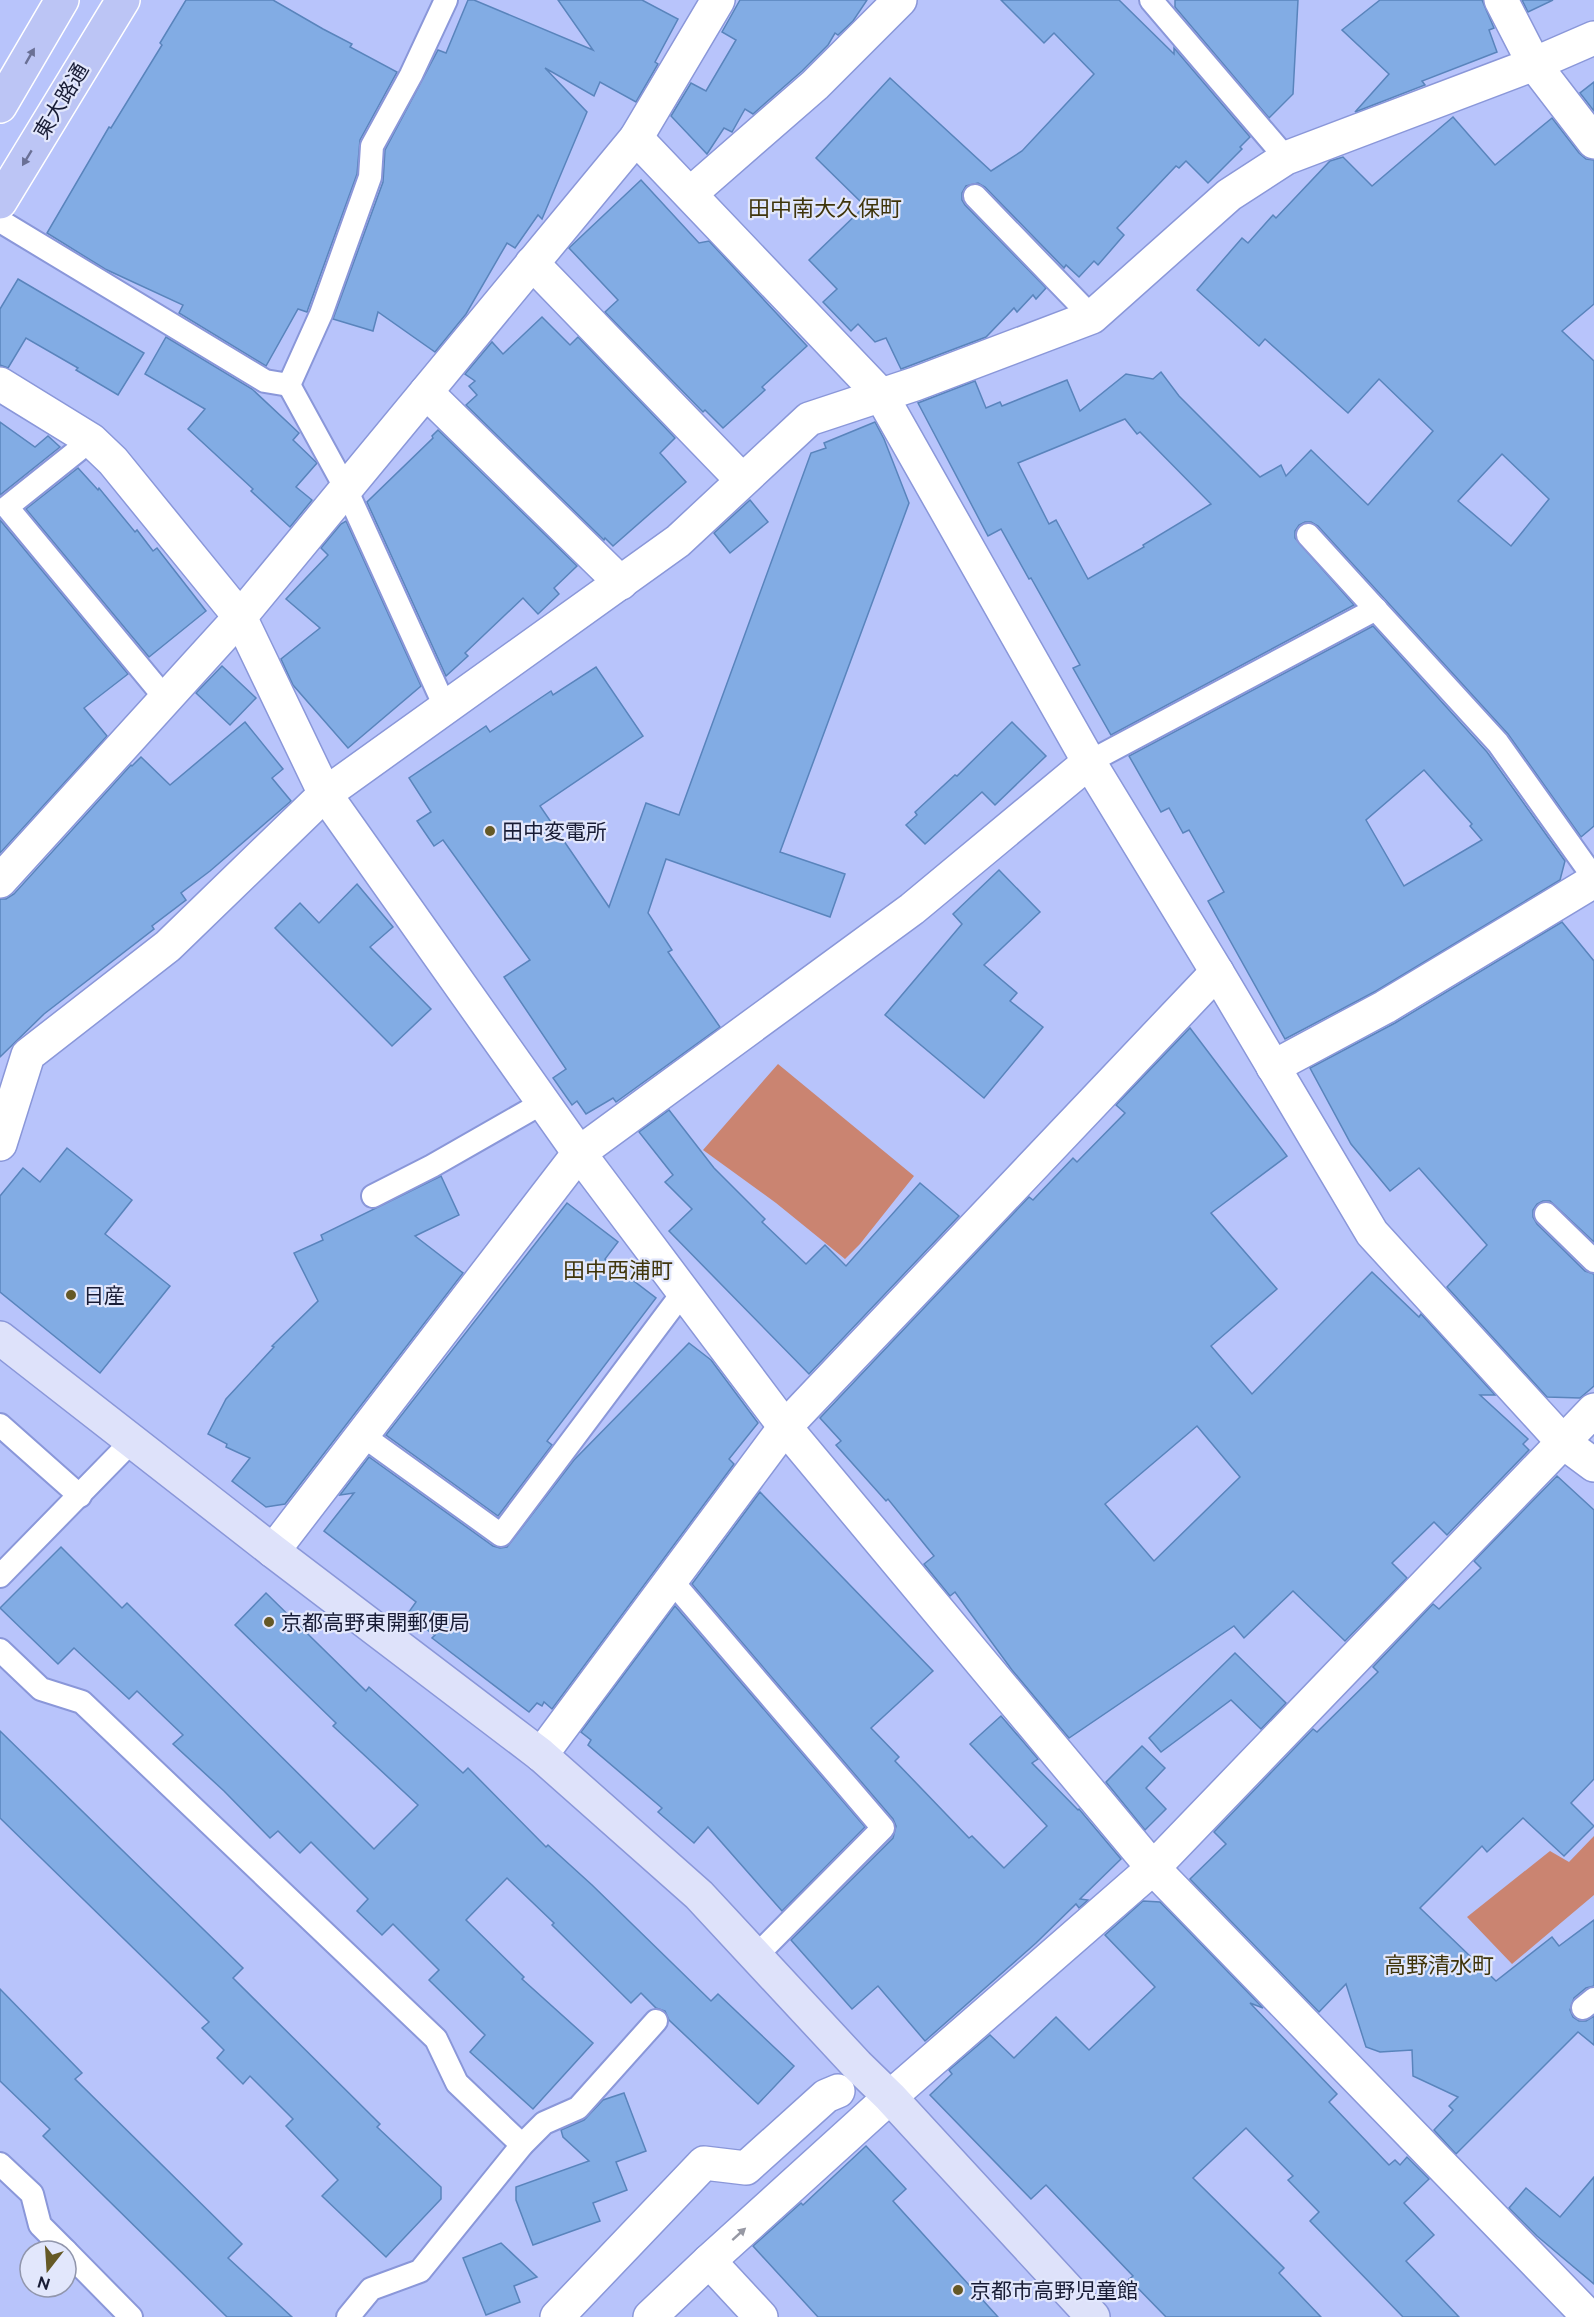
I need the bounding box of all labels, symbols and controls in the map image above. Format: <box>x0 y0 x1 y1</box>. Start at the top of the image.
one-way arrow <box>24 47 34 64</box>
street label: 東大路通 <box>29 59 93 143</box>
one-way arrow <box>22 150 32 167</box>
district label: 田中南大久保町 <box>748 195 902 221</box>
place label: 田中変電所 <box>502 819 607 844</box>
marker: 田中変電所 <box>483 824 497 838</box>
district label: 田中西浦町 <box>563 1257 673 1283</box>
place label: 日産 <box>83 1283 125 1308</box>
marker: 日産 <box>64 1288 78 1302</box>
place label: 京都高野東開郵便局 <box>281 1610 470 1635</box>
marker: 京都高野東開郵便局 <box>262 1615 276 1629</box>
district label: 高野清水町 <box>1384 1952 1494 1978</box>
one-way arrow <box>731 2228 746 2241</box>
north arrow <box>18 2239 78 2299</box>
text: N <box>35 2272 52 2294</box>
place label: 京都市高野児童館 <box>970 2278 1138 2303</box>
marker: 京都市高野児童館 <box>951 2283 965 2297</box>

